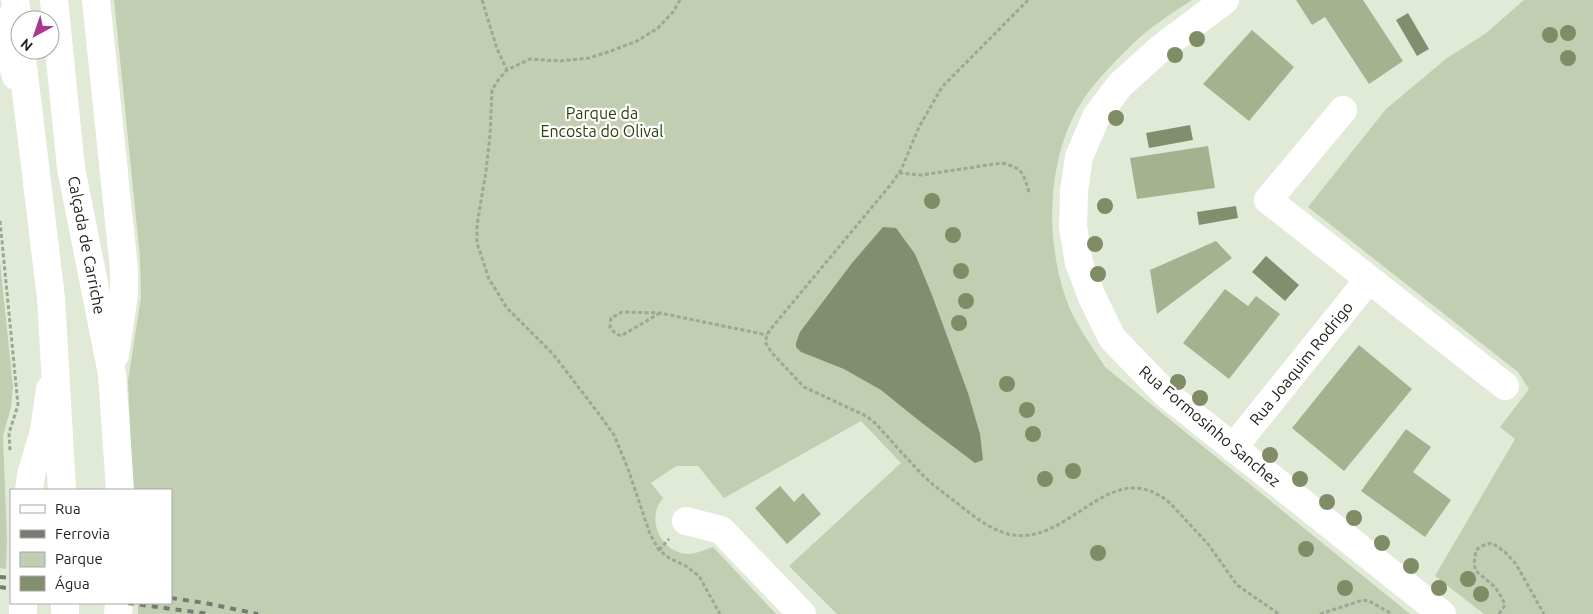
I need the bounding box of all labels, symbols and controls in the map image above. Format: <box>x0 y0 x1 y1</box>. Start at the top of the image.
north arrow <box>10 10 60 60</box>
text: N <box>17 35 36 54</box>
park label: Parque da Encosta do Olival <box>540 104 664 140</box>
street label: Calçada de Carriche <box>65 174 109 316</box>
street label: Rua Joaquim Rodrigo <box>1246 298 1356 428</box>
street label: Rua Formosinho Sanchez <box>1136 362 1284 490</box>
legend <box>10 489 172 604</box>
text: Rua <box>55 500 81 517</box>
text: Ferrovia <box>55 525 110 542</box>
text: Parque <box>55 550 103 567</box>
text: Água <box>55 575 90 592</box>

